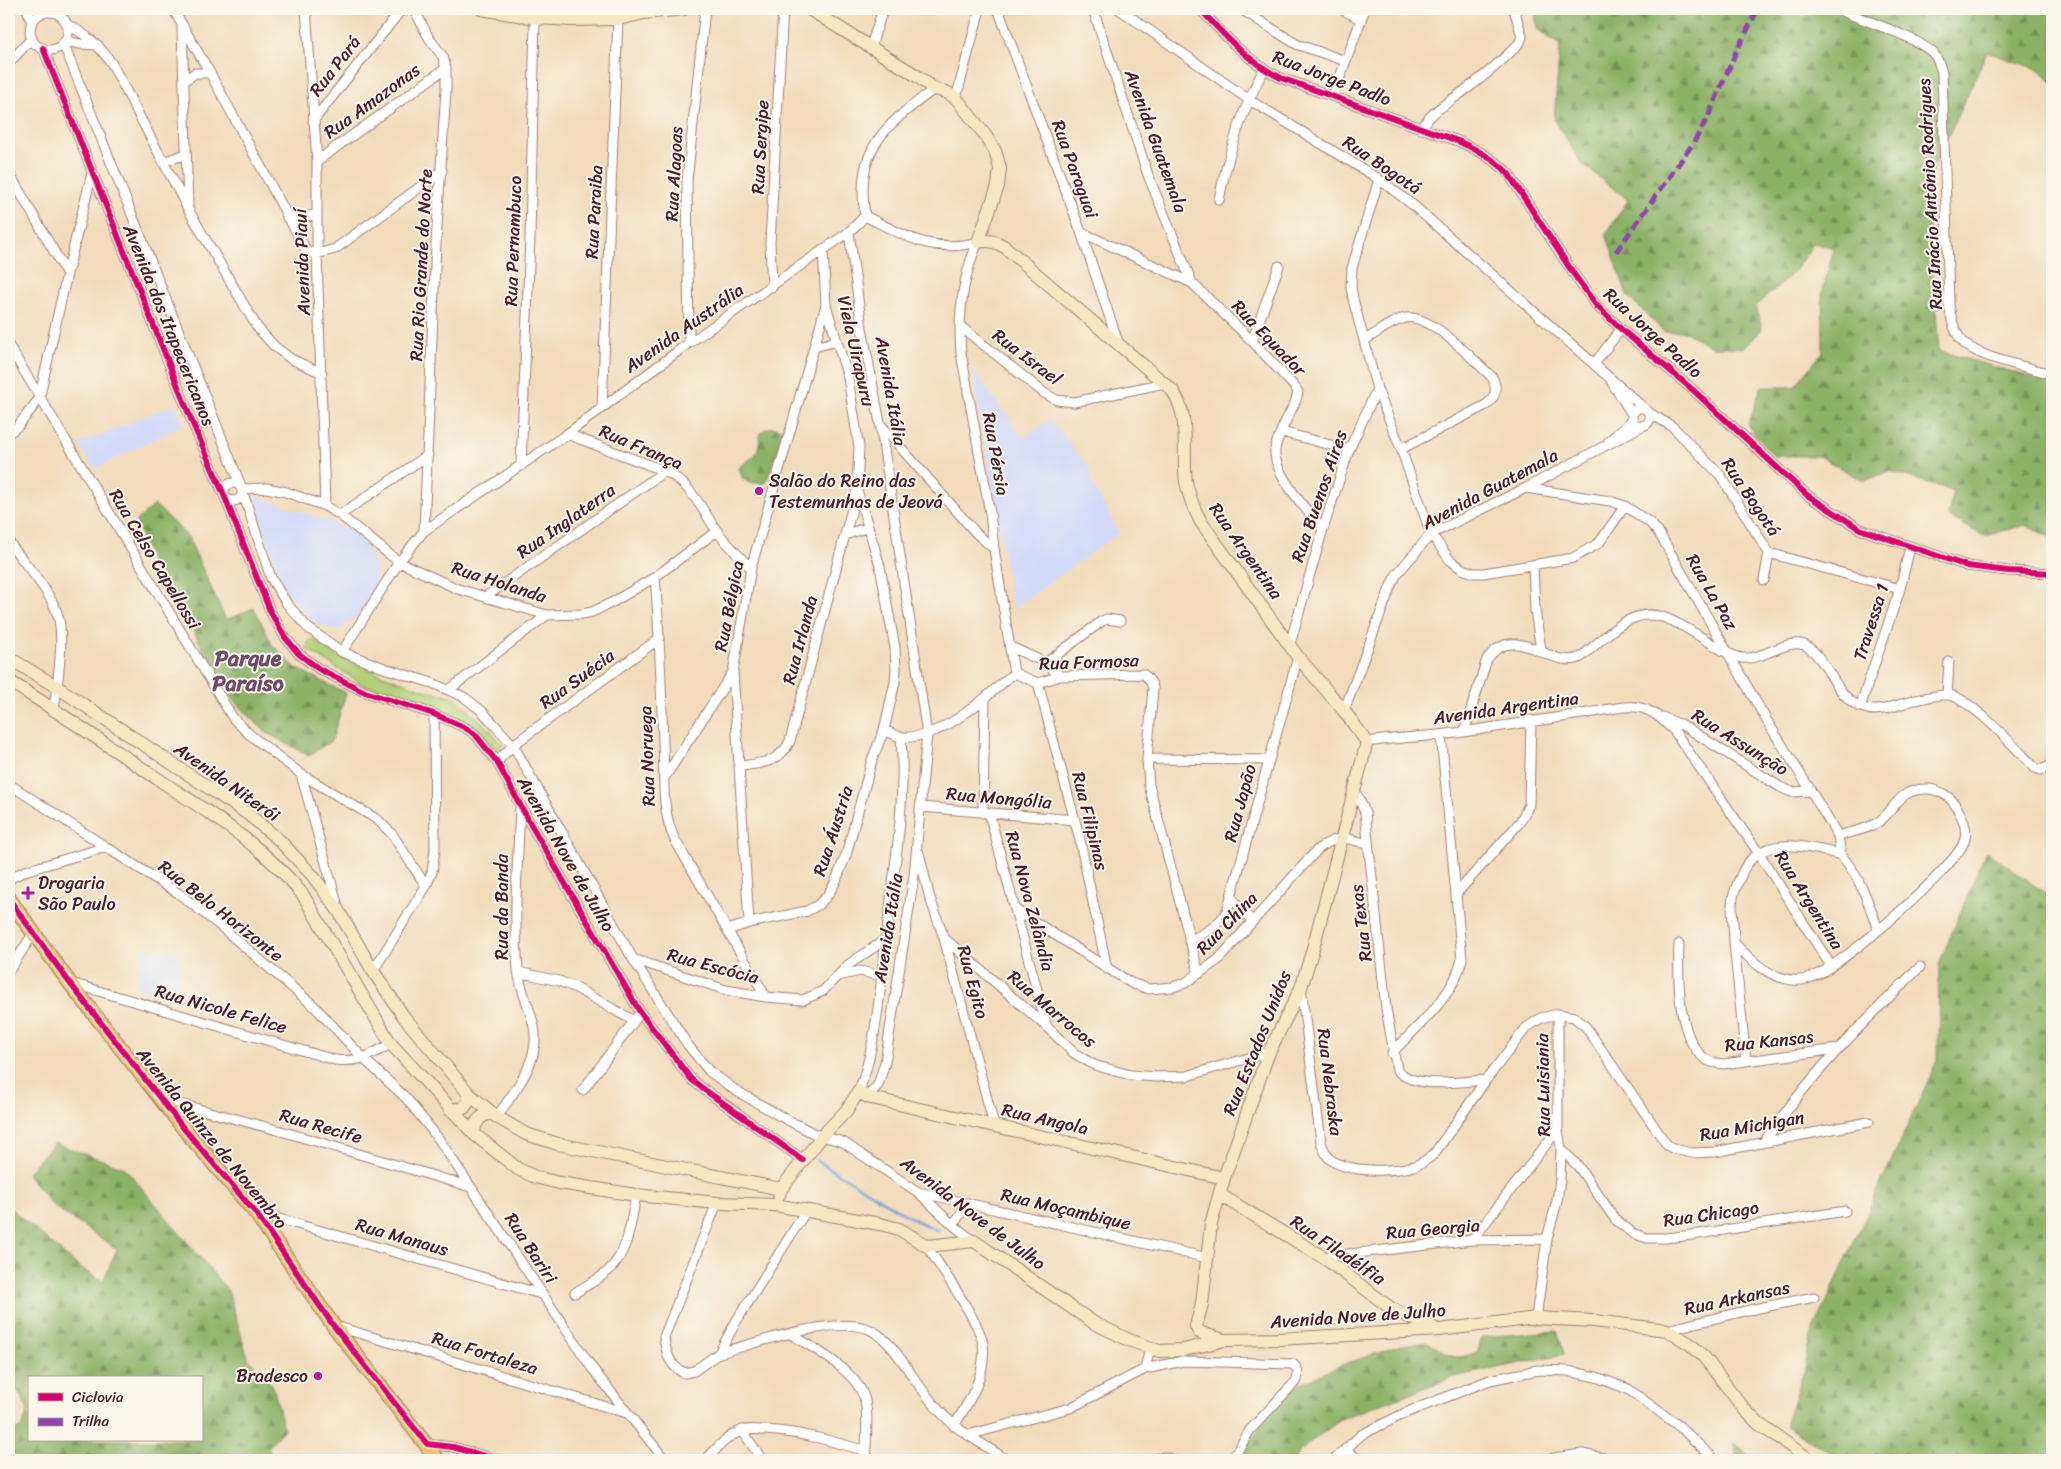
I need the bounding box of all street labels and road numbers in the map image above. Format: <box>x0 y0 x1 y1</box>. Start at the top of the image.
street label: Rua Pará <box>301 28 369 104</box>
street label: Rua Jorge Padlo <box>1268 41 1396 115</box>
street label: Rua Amazonas <box>317 54 428 147</box>
street label: Avenida Guatemala <box>1115 64 1197 218</box>
street label: Rua Inácio Antônio Rodrigues <box>1908 77 1952 310</box>
street label: Rua Sergipe <box>742 99 778 195</box>
street label: Rua Paraguai <box>1042 115 1108 224</box>
street label: Rua Alagoas <box>656 125 692 222</box>
street label: Rua Bogotá <box>1336 127 1428 203</box>
street label: Rua Paraiba <box>576 164 612 260</box>
street label: Rua Rio Grande do Norte <box>400 168 442 362</box>
street label: Rua Pernambuco <box>495 175 531 307</box>
street label: Avenida Piauí <box>284 206 320 317</box>
street label: Avenida dos Itapecericanos <box>113 218 224 431</box>
street label: Avenida Austrália <box>616 275 751 382</box>
street label: Rua Jorge Padlo <box>1596 279 1710 387</box>
street label: Viela Uirapuru <box>828 292 884 410</box>
street label: Rua Equador <box>1224 292 1316 385</box>
street label: Rua Israel <box>985 320 1069 395</box>
street label: Avenida Itália <box>865 333 917 449</box>
street label: Rua Pérsia <box>973 410 1019 498</box>
street label: Rua França <box>594 415 688 479</box>
street label: Rua Buenos Aires <box>1281 425 1357 567</box>
street label: Avenida Guatemala <box>1415 439 1565 539</box>
street label: Rua Bogotá <box>1713 451 1789 543</box>
street label: Rua Inglaterra <box>510 474 623 567</box>
street label: Rua Celso Capellossi <box>100 482 210 636</box>
street label: Rua Argentina <box>1201 496 1292 607</box>
street label: Rua La Paz <box>1677 548 1747 637</box>
street label: Rua Holanda <box>447 552 552 613</box>
street label: Rua Bélgica <box>704 558 754 654</box>
street label: Travessa 1 <box>1843 579 1899 665</box>
street label: Rua Irlanda <box>773 592 827 688</box>
street label: Rua Suécia <box>532 640 623 718</box>
street label: Rua Formosa <box>1039 644 1140 680</box>
street label: Avenida Argentina <box>1430 682 1581 734</box>
street label: Rua Assunção <box>1685 699 1795 785</box>
street label: Rua Noruega <box>629 705 665 807</box>
street label: Avenida Niterói <box>166 733 288 831</box>
street label: Rua Japão <box>1214 760 1266 846</box>
street label: Rua Filipinas <box>1062 768 1118 874</box>
street label: Avenida Nove de Julho <box>508 769 624 938</box>
street label: Rua Mongólia <box>945 777 1054 819</box>
street label: Rua Áustria <box>803 781 863 880</box>
street label: Rua Nova Zelândia <box>996 827 1064 975</box>
street label: Rua Argentina <box>1766 844 1853 957</box>
street label: Rua Belo Horizonte <box>151 852 291 970</box>
street label: Rua da Banda <box>486 853 518 960</box>
street label: Avenida Itália <box>863 870 913 986</box>
street label: Rua Texas <box>1340 882 1382 963</box>
street label: Rua China <box>1188 884 1266 962</box>
street label: Rua Escócia <box>664 938 763 994</box>
street label: Rua Egito <box>948 941 998 1023</box>
street label: Rua Marrocos <box>1000 962 1105 1057</box>
street label: Rua Estados Unidos <box>1213 965 1301 1121</box>
street label: Rua Nicole Felice <box>151 975 291 1043</box>
street label: Rua Kansas <box>1723 1020 1815 1062</box>
street label: Rua Nebraska <box>1308 1026 1353 1138</box>
street label: Rua Luisiania <box>1526 1032 1560 1137</box>
street label: Avenida Quinze de Novembro <box>127 1039 296 1236</box>
street label: Rua Angola <box>999 1094 1091 1144</box>
street label: Rua Recife <box>276 1099 366 1153</box>
street label: Rua Michigan <box>1697 1101 1807 1151</box>
street label: Avenida Nove de Julho <box>892 1147 1053 1279</box>
street label: Rua Moçambique <box>998 1178 1134 1240</box>
street label: Rua Chicago <box>1661 1191 1761 1237</box>
street label: Rua Bariri <box>496 1206 567 1291</box>
street label: Rua Filadélfia <box>1284 1206 1393 1294</box>
street label: Rua Manaus <box>352 1208 453 1266</box>
street label: Rua Georgia <box>1385 1209 1481 1249</box>
street label: Rua Arkansas <box>1681 1271 1794 1325</box>
street label: Avenida Nove de Julho <box>1268 1294 1447 1338</box>
street label: Rua Fortaleza <box>428 1322 542 1384</box>

